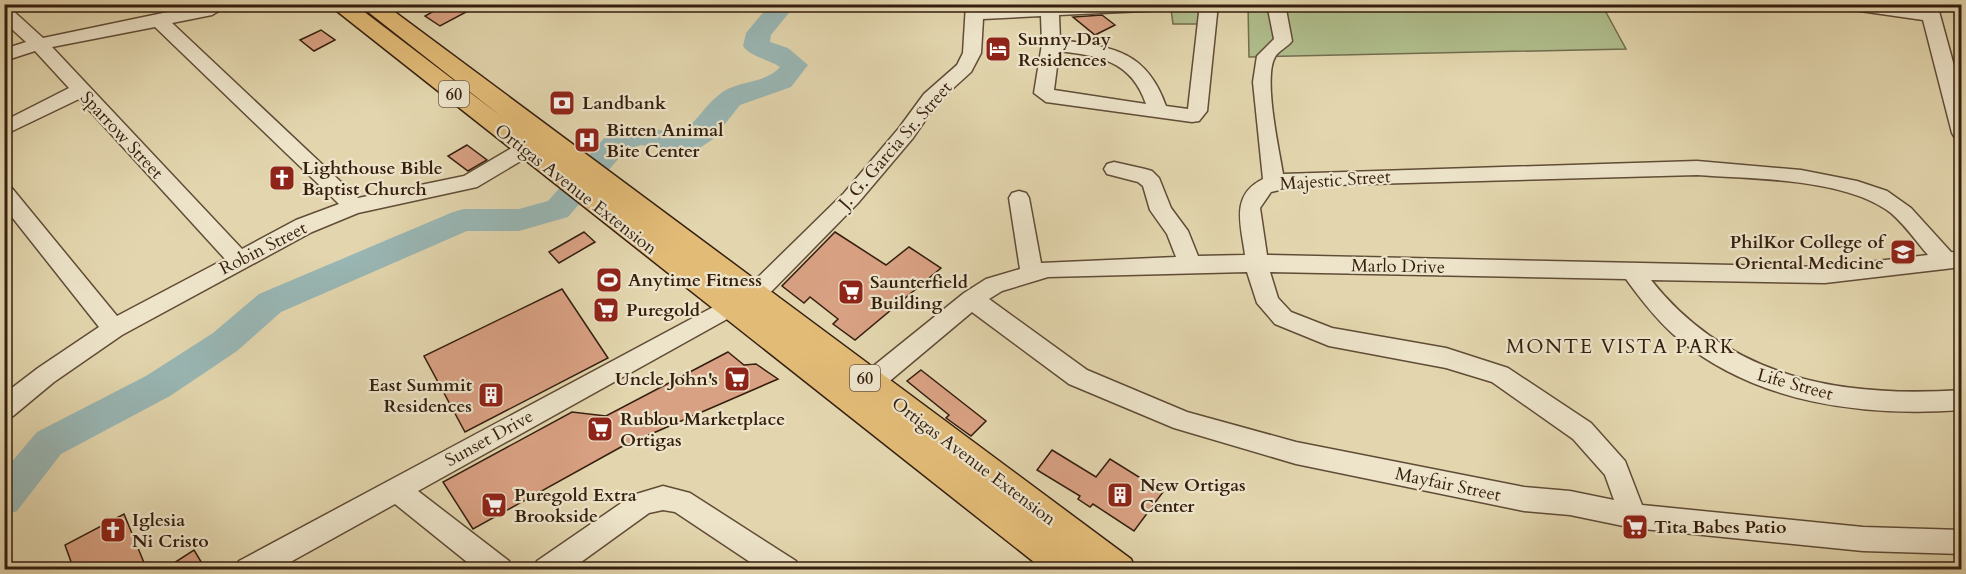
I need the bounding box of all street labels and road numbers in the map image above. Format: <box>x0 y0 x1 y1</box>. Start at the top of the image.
street label: J. G. Garcia Sr. Street <box>831 76 958 217</box>
road number: 60 <box>439 81 469 107</box>
street label: Sparrow Street <box>74 86 169 185</box>
street label: Ortigas Avenue Extension <box>489 118 663 261</box>
street label: Majestic Street <box>1279 164 1392 197</box>
street label: Robin Street <box>215 216 312 281</box>
street label: Marlo Drive <box>1351 253 1445 280</box>
street label: Life Street <box>1754 362 1836 407</box>
road number: 60 <box>850 365 880 391</box>
street label: Ortigas Avenue Extension <box>886 391 1062 532</box>
street label: Sunset Drive <box>441 404 538 473</box>
street label: Mayfair Street <box>1393 461 1503 508</box>

